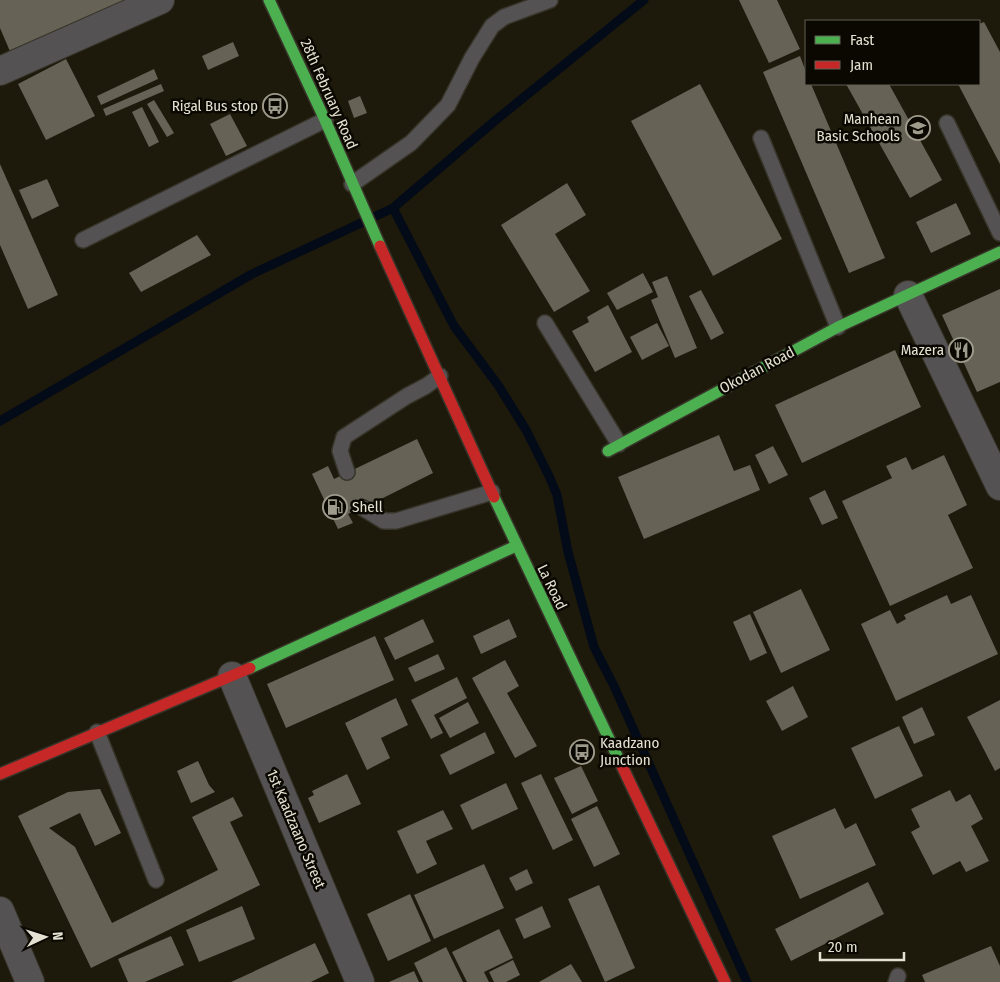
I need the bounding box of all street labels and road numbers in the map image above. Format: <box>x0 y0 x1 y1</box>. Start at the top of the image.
street label: 28th February Road <box>297 36 361 152</box>
street label: Okodan Road <box>717 343 797 397</box>
street label: La Road <box>533 561 571 613</box>
street label: 1st Kaadzaano Street <box>263 767 329 891</box>

